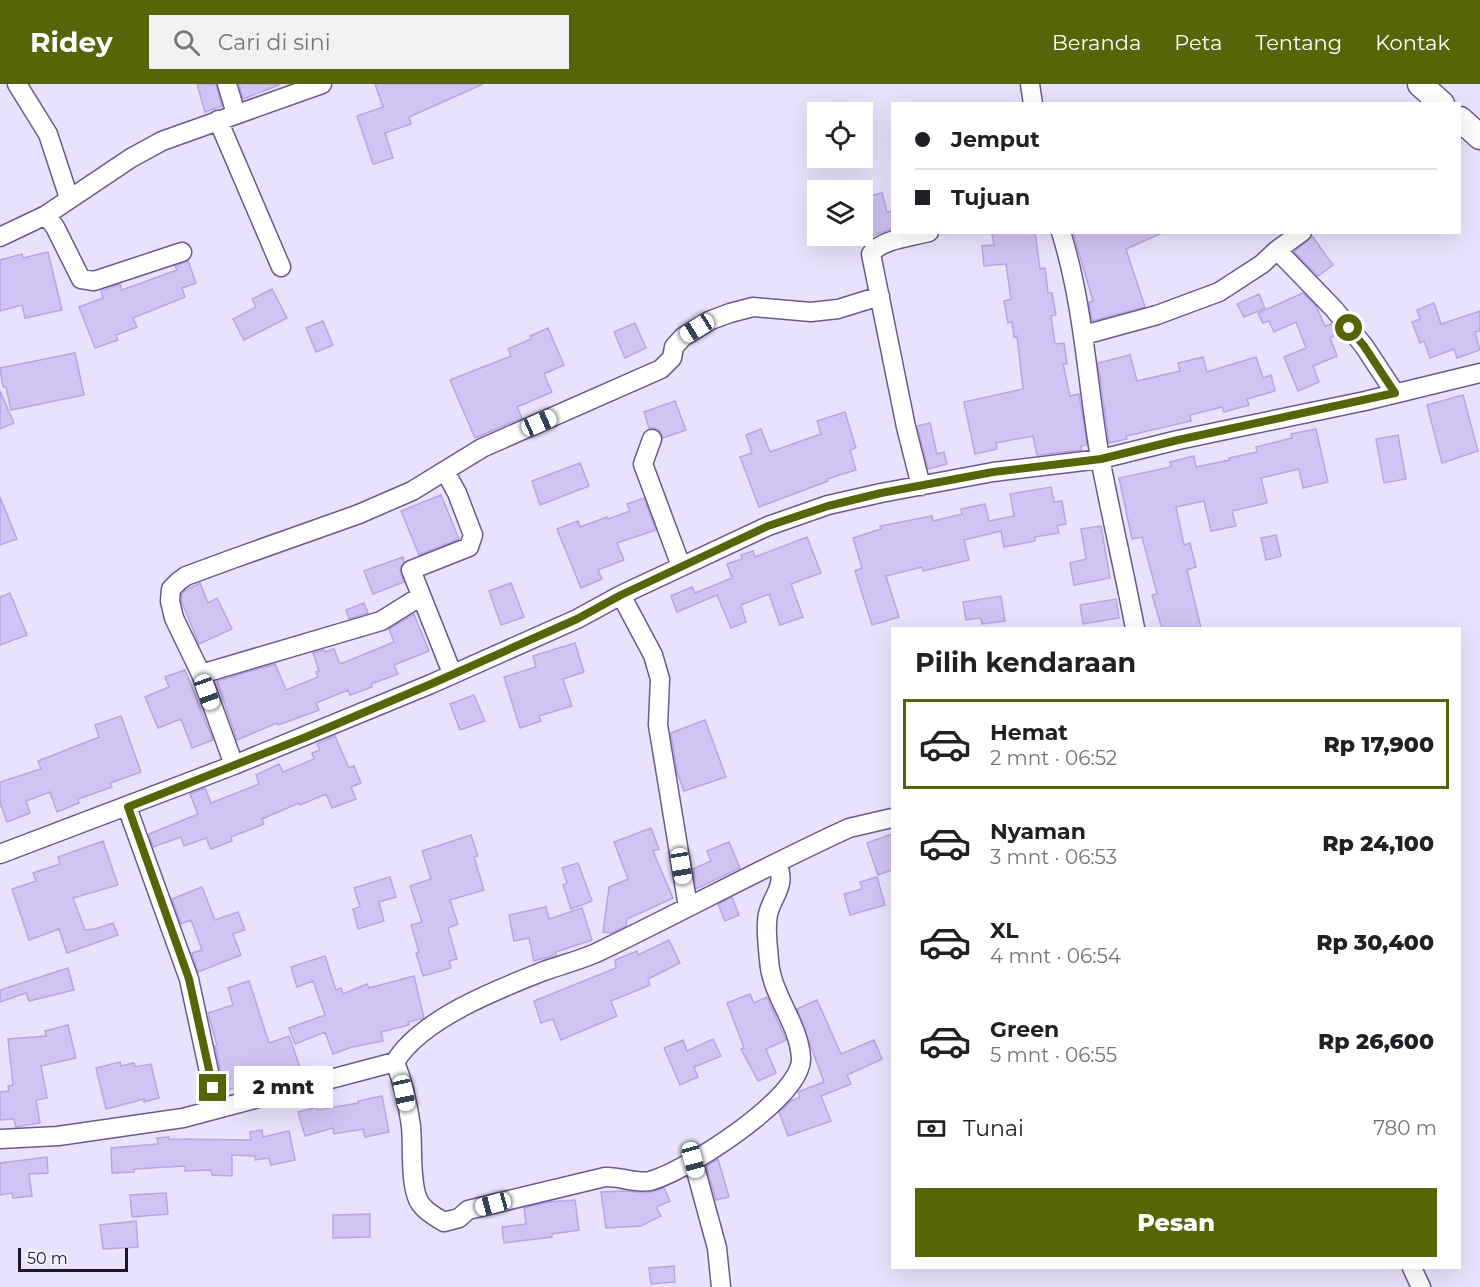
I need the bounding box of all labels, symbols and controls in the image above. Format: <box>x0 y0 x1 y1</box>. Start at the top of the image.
search box <box>149 15 569 69</box>
text: Ridey <box>30 25 113 59</box>
icon: search <box>170 26 203 59</box>
text: Cari di sini <box>218 29 331 56</box>
text: Beranda <box>1052 30 1141 55</box>
text: Peta <box>1174 30 1222 55</box>
text: Tentang <box>1255 30 1342 55</box>
text: Kontak <box>1375 30 1450 55</box>
map controls <box>807 102 873 246</box>
button: locate <box>807 102 873 168</box>
text: Jemput <box>951 126 1040 153</box>
button: layers <box>807 180 873 246</box>
text: Tujuan <box>951 184 1030 211</box>
car <box>677 311 717 345</box>
route start <box>1335 314 1362 341</box>
car <box>519 407 559 439</box>
text: Pilih kendaraan <box>915 646 1136 679</box>
car <box>192 672 222 712</box>
icon: car <box>918 717 972 771</box>
text: Hemat <box>990 719 1068 746</box>
text: Rp 17,900 <box>1324 731 1434 758</box>
text: 2 mnt · 06:52 <box>990 746 1117 770</box>
icon: car <box>918 816 972 870</box>
text: Nyaman <box>990 818 1086 845</box>
text: Rp 24,100 <box>1322 830 1434 857</box>
text: 3 mnt · 06:53 <box>990 845 1117 869</box>
car <box>669 847 693 885</box>
icon: car <box>918 915 972 969</box>
text: XL <box>990 917 1019 944</box>
text: Rp 30,400 <box>1316 929 1434 956</box>
text: 4 mnt · 06:54 <box>990 944 1121 968</box>
icon: car <box>918 1014 972 1068</box>
text: Green <box>990 1016 1059 1043</box>
text: Rp 26,600 <box>1318 1028 1434 1055</box>
text: 5 mnt · 06:55 <box>990 1043 1117 1067</box>
callout: 2 mnt <box>234 1067 333 1109</box>
route end <box>199 1074 226 1101</box>
car <box>391 1074 417 1112</box>
text: 2 mnt <box>253 1075 314 1099</box>
icon: cash <box>915 1112 948 1145</box>
text: Tunai <box>963 1115 1024 1142</box>
text: 780 m <box>1373 1116 1437 1140</box>
car <box>680 1140 706 1180</box>
button: Pesan <box>915 1188 1437 1257</box>
car <box>473 1191 513 1217</box>
scale bar <box>18 1245 128 1272</box>
text: 50 m <box>27 1249 68 1268</box>

